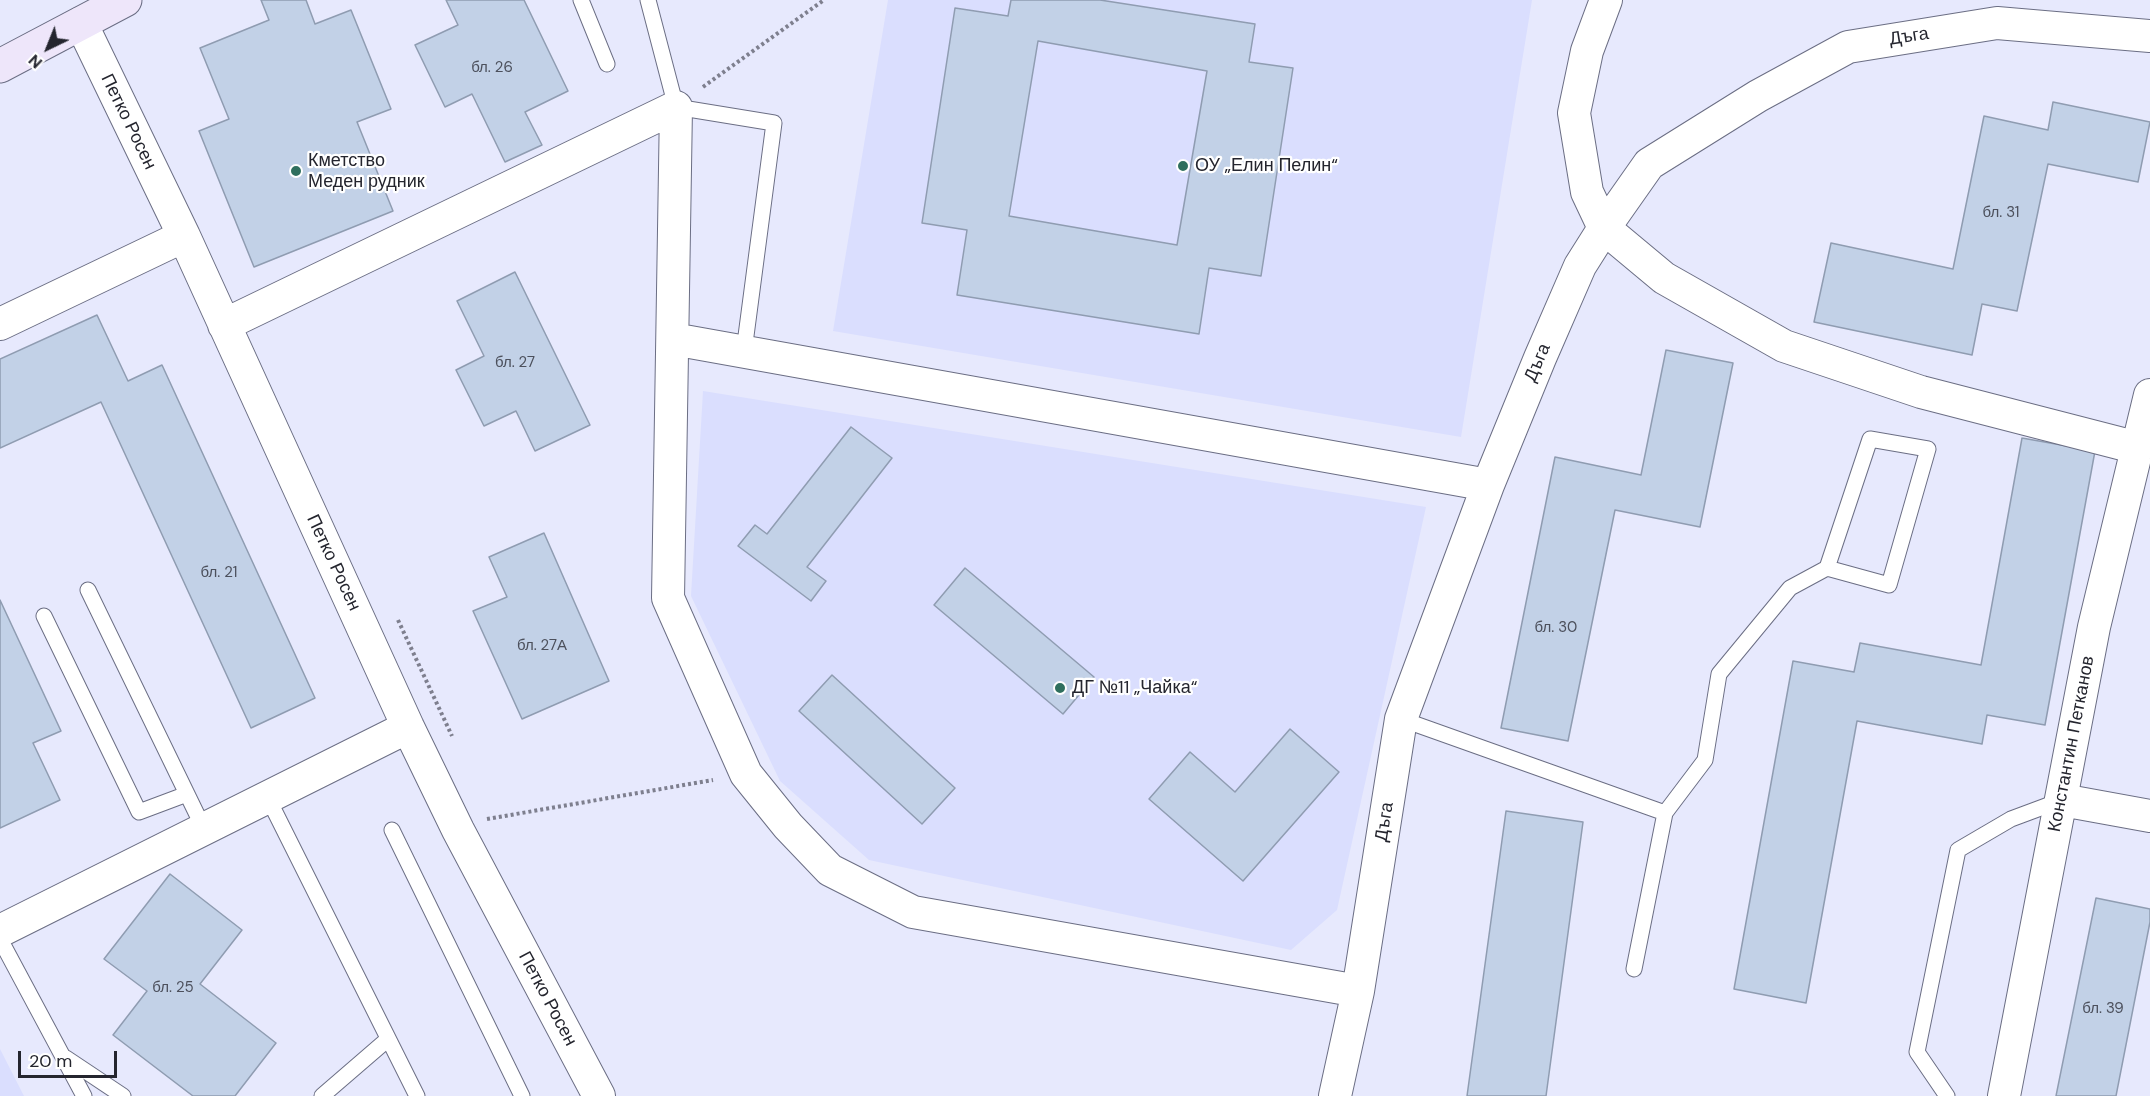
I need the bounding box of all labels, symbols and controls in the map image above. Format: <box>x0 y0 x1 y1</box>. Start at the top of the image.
north arrow <box>18 18 78 78</box>
street label: Дъга <box>1888 23 1930 51</box>
text: N <box>24 50 47 73</box>
house number: бл. 26 <box>471 59 513 77</box>
street label: Петко Росен <box>96 71 160 173</box>
place label: Кметство Меден рудник <box>308 150 425 192</box>
place label: ОУ „Елин Пелин“ <box>1195 155 1338 177</box>
marker: ОУ „Елин Пелин“ <box>1176 159 1190 173</box>
marker: Кметство Меден рудник <box>289 164 303 178</box>
house number: бл. 31 <box>1983 204 2019 222</box>
street label: Дъга <box>1520 341 1556 385</box>
house number: бл. 27 <box>495 354 535 372</box>
street label: Петко Росен <box>301 511 365 615</box>
house number: бл. 21 <box>201 564 237 582</box>
house number: бл. 30 <box>1535 619 1577 637</box>
house number: бл. 27А <box>517 637 567 655</box>
street label: Константин Петканов <box>2044 654 2100 834</box>
place label: ДГ №11 „Чайка“ <box>1072 677 1197 699</box>
marker: ДГ №11 „Чайка“ <box>1053 681 1067 695</box>
street label: Дъга <box>1371 801 1399 843</box>
street label: Петко Росен <box>513 948 581 1050</box>
house number: бл. 25 <box>152 979 194 997</box>
house number: бл. 39 <box>2082 1000 2124 1018</box>
scale bar <box>21 1039 120 1077</box>
text: 20 m <box>29 1049 72 1073</box>

